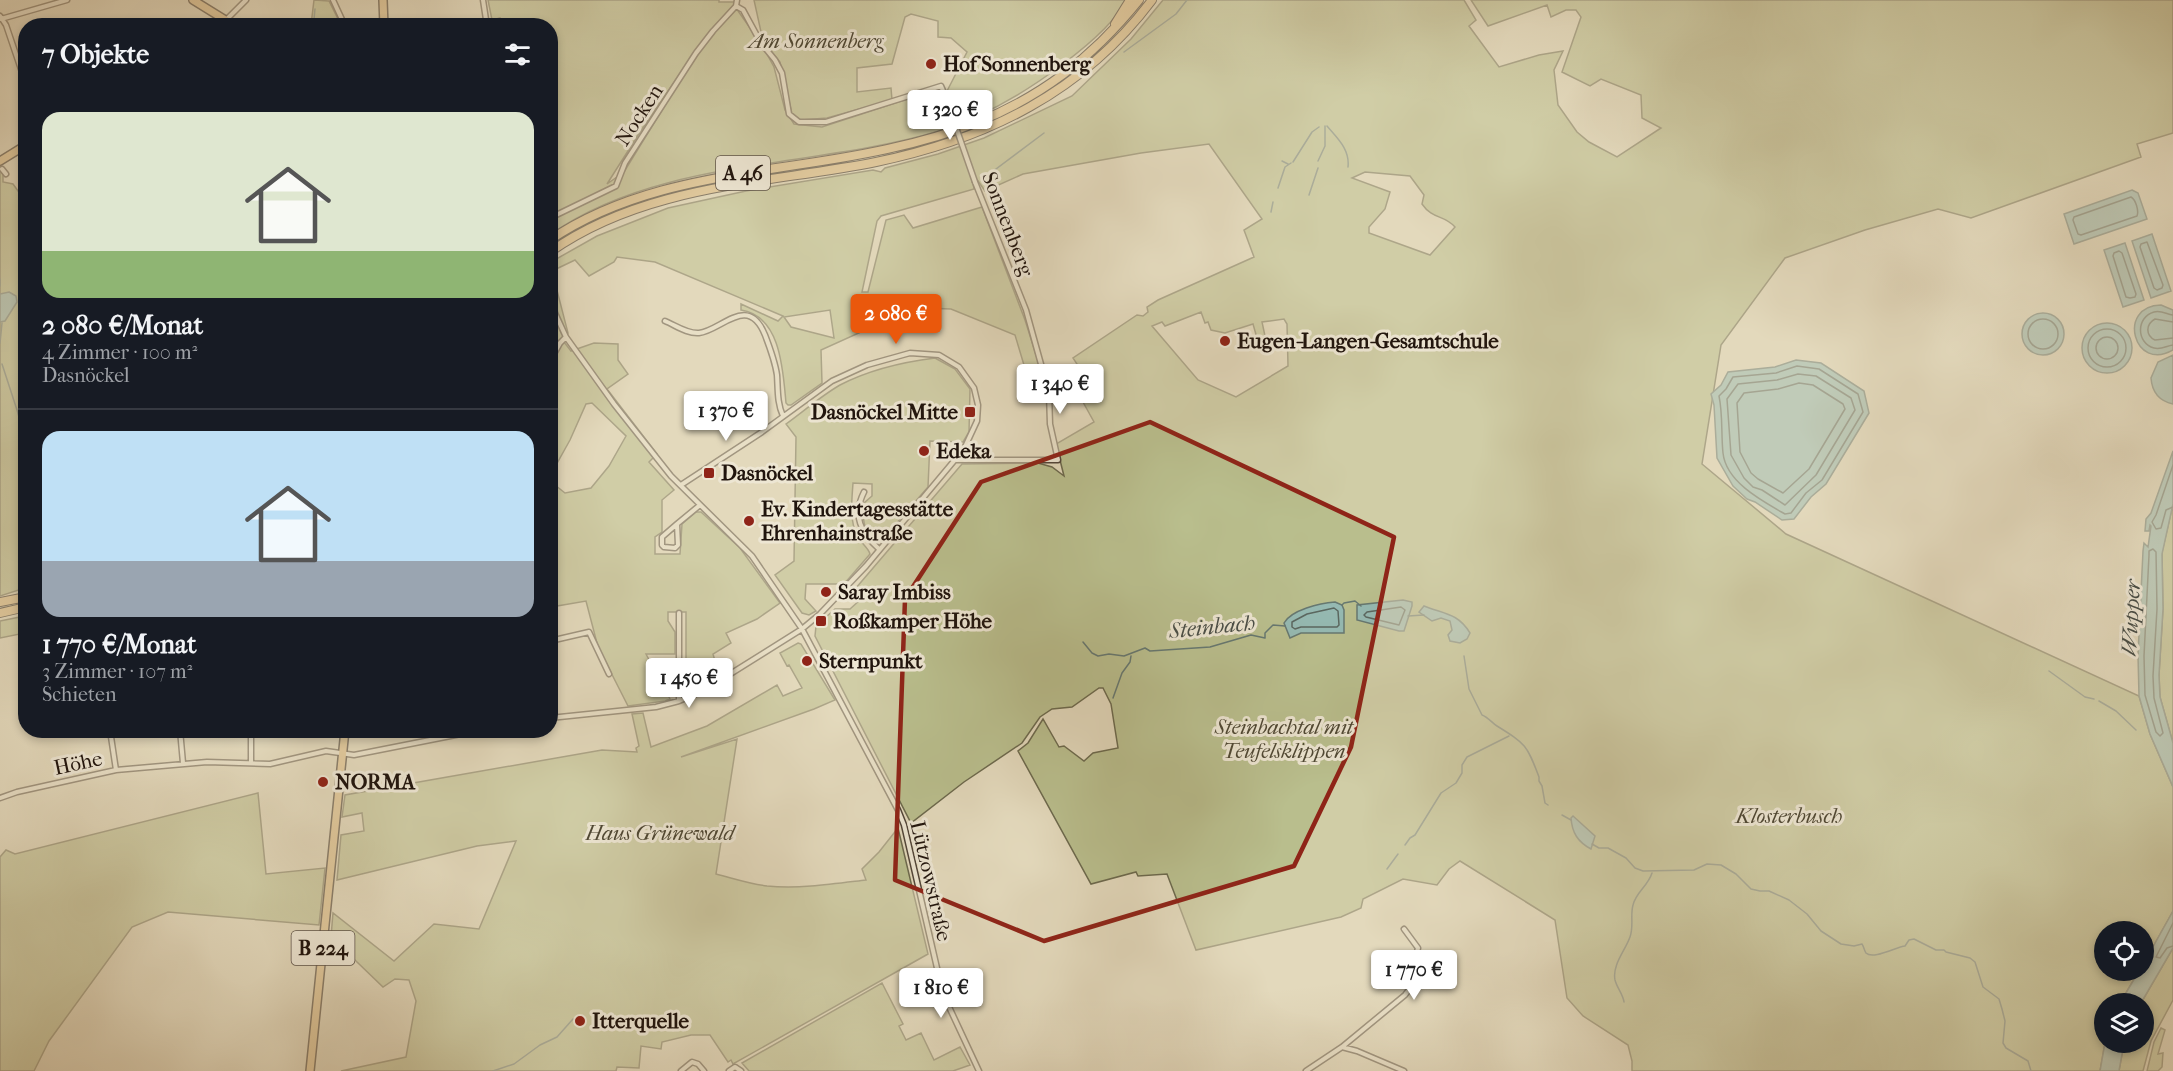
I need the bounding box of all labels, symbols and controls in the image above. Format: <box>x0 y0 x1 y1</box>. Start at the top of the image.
park label: Am Sonnenberg <box>746 29 884 53</box>
icon: filters <box>501 38 534 71</box>
text: 7 Objekte <box>42 39 149 70</box>
place label: Hof Sonnenberg <box>943 52 1092 76</box>
marker: Hof Sonnenberg <box>924 57 938 71</box>
street label: Nocken <box>610 80 668 150</box>
pin: 1 320 € <box>895 90 1005 141</box>
text: 1 320 € <box>921 98 979 121</box>
icon: home <box>234 151 342 259</box>
road number: A 46 <box>716 156 770 190</box>
street label: Sonnenberg <box>977 169 1039 280</box>
pin: 2 080 € <box>841 294 951 345</box>
text: 2 080 € <box>865 302 927 325</box>
text: 2 080 €/Monat <box>42 310 203 341</box>
place label: Eugen-Langen-Gesamtschule <box>1237 329 1499 353</box>
marker: Eugen-Langen-Gesamtschule <box>1218 334 1232 348</box>
text: 4 Zimmer · 100 m² <box>42 341 197 364</box>
text: Dasnöckel <box>42 364 130 387</box>
pin: 1 340 € <box>1005 364 1115 415</box>
text: 1 340 € <box>1031 372 1089 395</box>
pin: 1 370 € <box>671 391 781 442</box>
text: 1 370 € <box>698 399 754 422</box>
place label: Dasnöckel Mitte <box>811 400 959 424</box>
marker: Dasnöckel Mitte <box>963 405 977 419</box>
place label: Edeka <box>936 439 992 463</box>
marker: Edeka <box>917 444 931 458</box>
place label: Dasnöckel <box>721 461 813 485</box>
marker: Dasnöckel <box>702 466 716 480</box>
icon: home <box>234 470 342 578</box>
place label: Ev. Kindertagesstätte Ehrenhainstraße <box>761 497 954 545</box>
marker: Ev. Kindertagesstätte Ehrenhainstraße <box>742 514 756 528</box>
water label: Wupper <box>2116 577 2146 657</box>
place label: Saray Imbiss <box>838 580 951 604</box>
marker: Saray Imbiss <box>819 585 833 599</box>
place label: Roßkamper Höhe <box>833 609 993 633</box>
water label: Steinbach <box>1167 610 1256 645</box>
marker: Roßkamper Höhe <box>814 614 828 628</box>
text: 1 770 €/Monat <box>42 629 196 660</box>
place label: Sternpunkt <box>819 649 923 673</box>
marker: Sternpunkt <box>800 654 814 668</box>
pin: 1 450 € <box>634 658 744 709</box>
text: 3 Zimmer · 107 m² <box>42 660 192 683</box>
text: 1 450 € <box>660 666 718 689</box>
text: Schieten <box>42 683 117 706</box>
park label: Steinbachtal mit Teufelsklippen <box>1214 715 1355 763</box>
street label: Höhe <box>52 746 104 780</box>
place label: NORMA <box>335 770 417 794</box>
marker: NORMA <box>316 775 330 789</box>
park label: Klosterbusch <box>1734 804 1842 828</box>
street label: Lützowstraße <box>905 818 957 944</box>
park label: Haus Grünewald <box>585 821 737 845</box>
map controls <box>2094 921 2154 1053</box>
button: locate <box>2094 921 2154 981</box>
road number: B 224 <box>292 931 354 965</box>
pin: 1 770 € <box>1359 950 1469 1001</box>
text: 1 770 € <box>1385 958 1443 981</box>
pin: 1 810 € <box>886 968 996 1019</box>
text: 1 810 € <box>913 976 969 999</box>
button: layers <box>2094 993 2154 1053</box>
place label: Itterquelle <box>592 1009 690 1033</box>
marker: Itterquelle <box>573 1014 587 1028</box>

